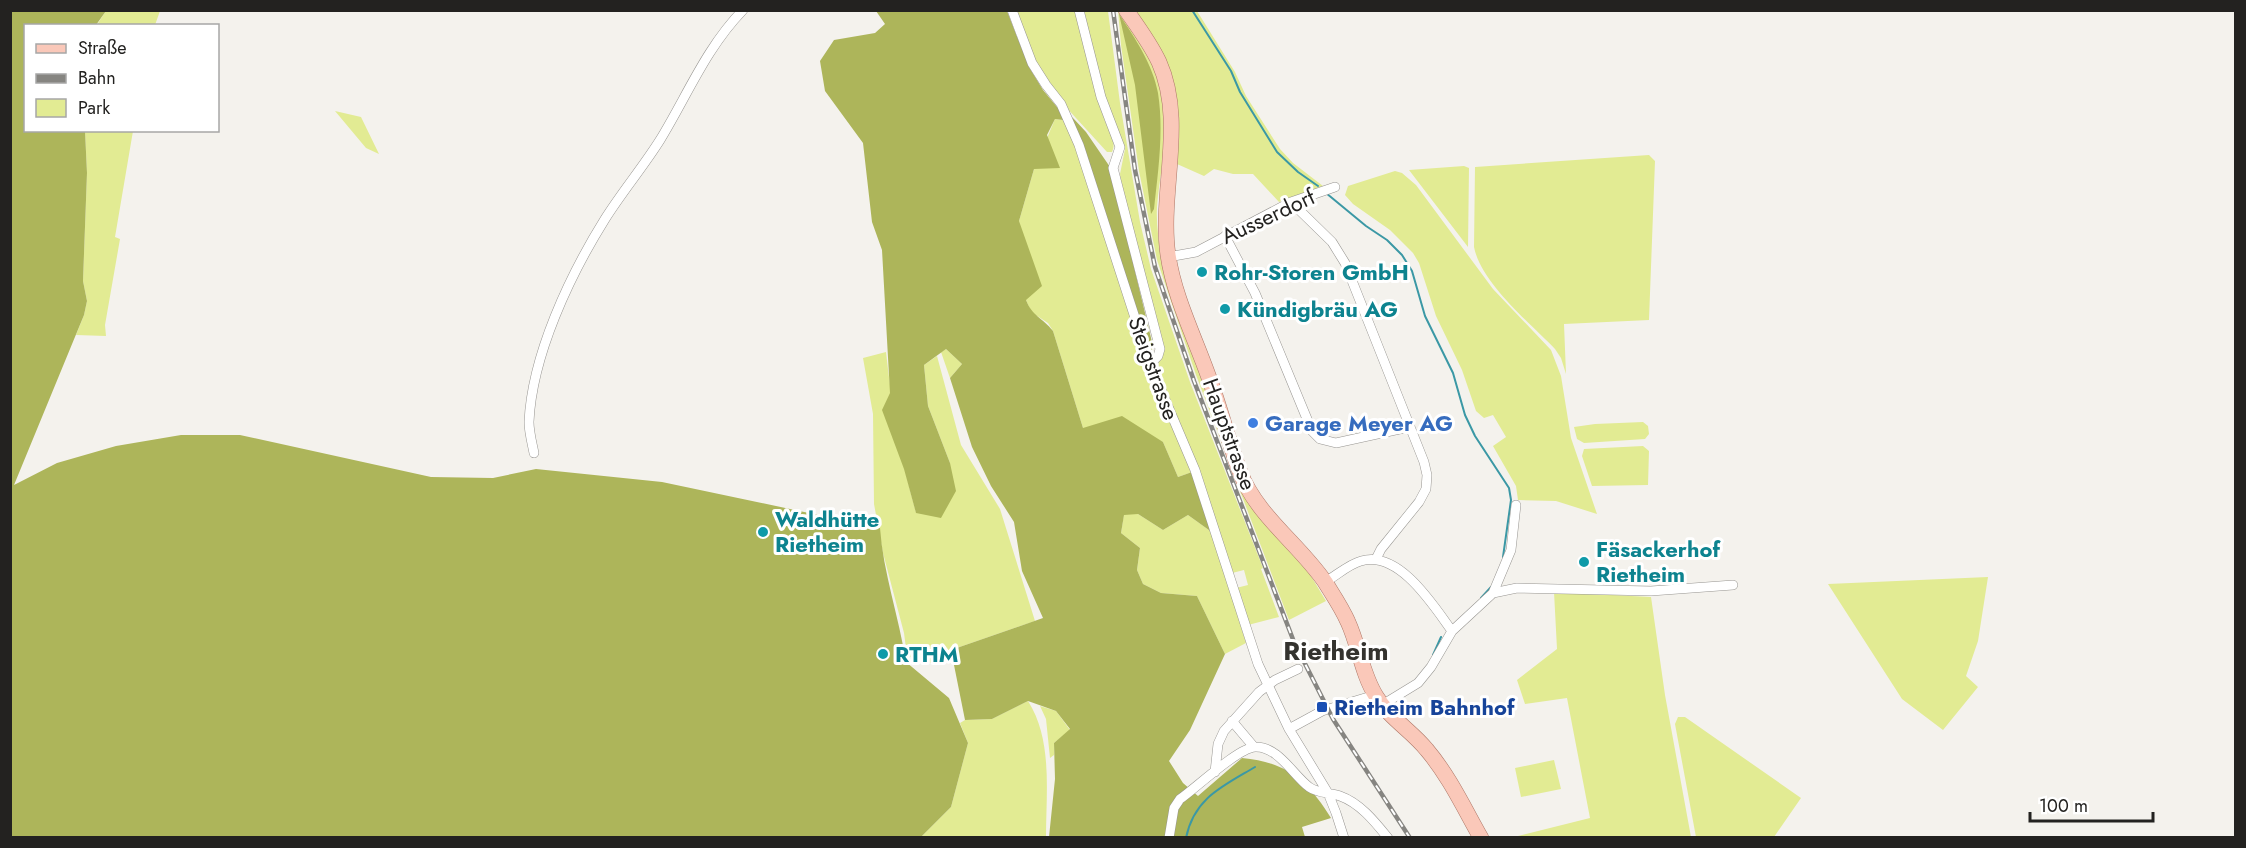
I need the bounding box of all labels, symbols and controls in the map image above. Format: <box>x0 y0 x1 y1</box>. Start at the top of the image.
legend <box>24 24 219 132</box>
text: Straße <box>78 35 126 61</box>
text: Bahn <box>78 65 116 91</box>
text: Park <box>78 95 110 121</box>
street label: Ausserdorf <box>1216 180 1321 252</box>
place label: Rohr-Storen GmbH <box>1214 256 1409 288</box>
marker: Rohr-Storen GmbH <box>1195 265 1209 279</box>
place label: Kündigbräu AG <box>1237 293 1398 325</box>
marker: Kündigbräu AG <box>1218 302 1232 316</box>
street label: Steigstrasse <box>1120 312 1188 424</box>
street label: Hauptstrasse <box>1195 374 1265 494</box>
place label: Garage Meyer AG <box>1265 407 1453 439</box>
marker: Garage Meyer AG <box>1246 416 1260 430</box>
place label: Waldhütte Rietheim <box>775 503 879 560</box>
marker: Waldhütte Rietheim <box>756 525 770 539</box>
place label: Fäsackerhof Rietheim <box>1596 533 1721 590</box>
marker: Fäsackerhof Rietheim <box>1577 555 1591 569</box>
district label: Rietheim <box>1283 632 1389 670</box>
place label: RTHM <box>895 638 958 670</box>
marker: RTHM <box>876 647 890 661</box>
place label: Rietheim Bahnhof <box>1334 691 1516 723</box>
marker: Rietheim Bahnhof <box>1315 700 1329 714</box>
scale bar <box>2030 785 2153 823</box>
text: 100 m <box>2039 793 2088 819</box>

